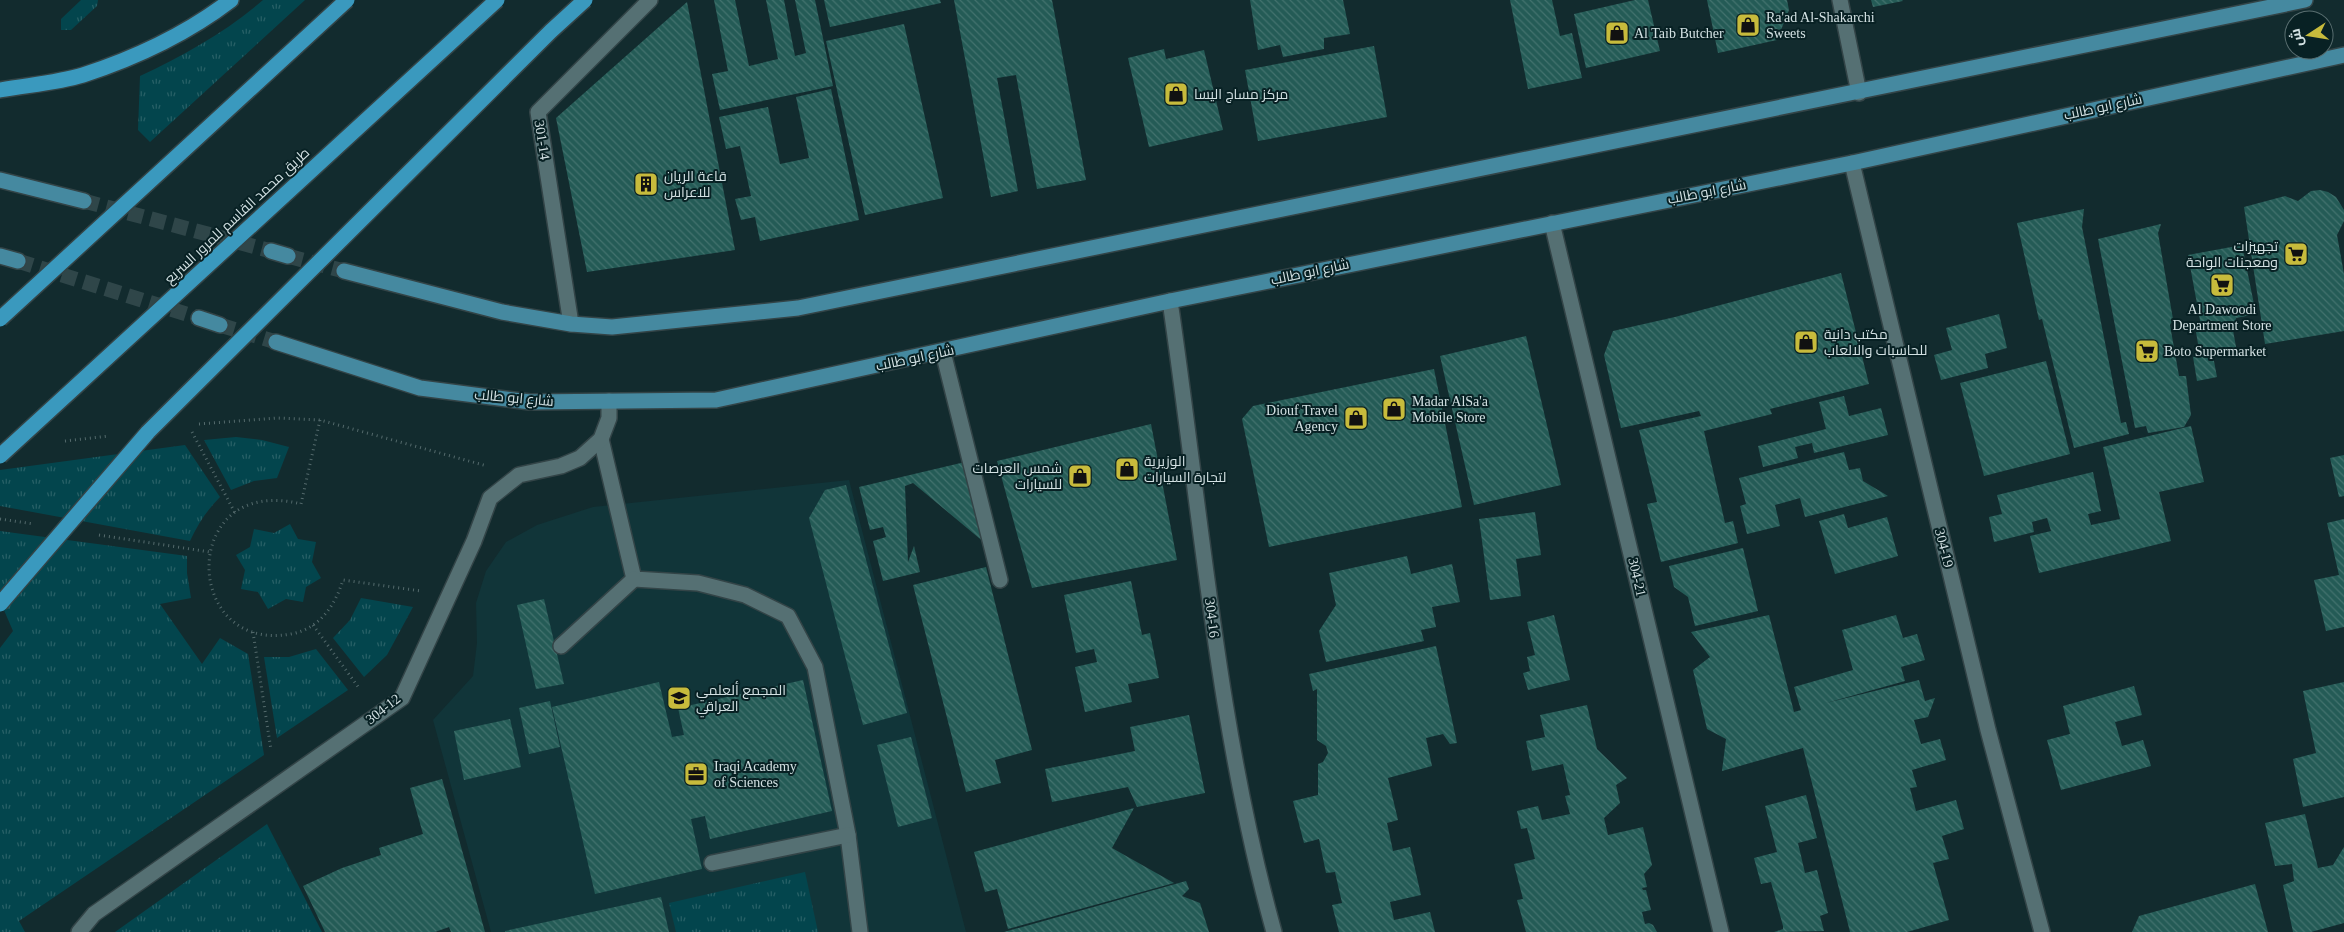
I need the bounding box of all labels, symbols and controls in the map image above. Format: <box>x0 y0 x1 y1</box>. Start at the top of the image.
place label: Ra'ad Al-Shakarchi Sweets <box>1766 10 1875 41</box>
north arrow <box>2284 10 2334 60</box>
shop icon: Ra'ad Al-Shakarchi Sweets <box>1735 12 1761 38</box>
shop icon: Al Taib Butcher <box>1604 20 1630 46</box>
place label: Al Taib Butcher <box>1634 26 1724 41</box>
text: ش <box>2287 27 2307 48</box>
shop icon: مركز مساج اليسا <box>1163 81 1189 107</box>
place label: مركز مساج اليسا <box>1194 87 1288 103</box>
street label: شارع ابو طالب <box>2063 91 2144 124</box>
street label: 301-14 <box>531 119 553 161</box>
street label: طريق محمد القاسم للمرور السريع <box>162 145 314 289</box>
place label: قاعة الريان للاعراس <box>664 169 727 200</box>
building icon: قاعة الريان للاعراس <box>633 171 659 197</box>
street label: شارع ابو طالب <box>1667 177 1748 208</box>
place label: تجهيزات ومعجنات الواحة <box>2186 239 2278 270</box>
supermarket icon: تجهيزات ومعجنات الواحة <box>2283 241 2309 267</box>
street label: شارع ابو طالب <box>1270 256 1351 289</box>
supermarket icon: Al Dawoodi Department Store <box>2209 272 2235 298</box>
place label: Al Dawoodi Department Store <box>2172 302 2272 333</box>
place label: مكتب دانية للحاسبات والالعاب <box>1824 327 1927 358</box>
shop icon: مكتب دانية للحاسبات والالعاب <box>1793 329 1819 355</box>
supermarket icon: Boto Supermarket <box>2134 338 2160 364</box>
street label: شارع ابو طالب <box>875 342 956 375</box>
place label: Boto Supermarket <box>2164 344 2266 359</box>
street label: شارع ابو طالب <box>474 387 554 410</box>
place label: Madar AlSa'a Mobile Store <box>1412 394 1489 425</box>
shop icon: Madar AlSa'a Mobile Store <box>1381 396 1407 422</box>
place label: Diouf Travel Agency <box>1266 403 1338 434</box>
shop icon: Diouf Travel Agency <box>1343 405 1369 431</box>
place label: الوزيرية لتجارة السيارات <box>1144 454 1226 485</box>
shop icon: الوزيرية لتجارة السيارات <box>1114 456 1140 482</box>
place label: شمس العرصات للسيارات <box>973 461 1062 492</box>
shop icon: شمس العرصات للسيارات <box>1067 463 1093 489</box>
street label: 304-19 <box>1932 527 1956 569</box>
street label: 304-21 <box>1625 556 1649 598</box>
street label: 304-16 <box>1202 597 1222 639</box>
place label: المجمع ألعلمي العراقي <box>696 681 786 718</box>
school or university icon: المجمع ألعلمي العراقي <box>666 685 692 711</box>
street label: 304-12 <box>363 691 403 727</box>
place label: Iraqi Academy of Sciences <box>714 759 797 790</box>
office icon: Iraqi Academy of Sciences <box>683 761 709 787</box>

